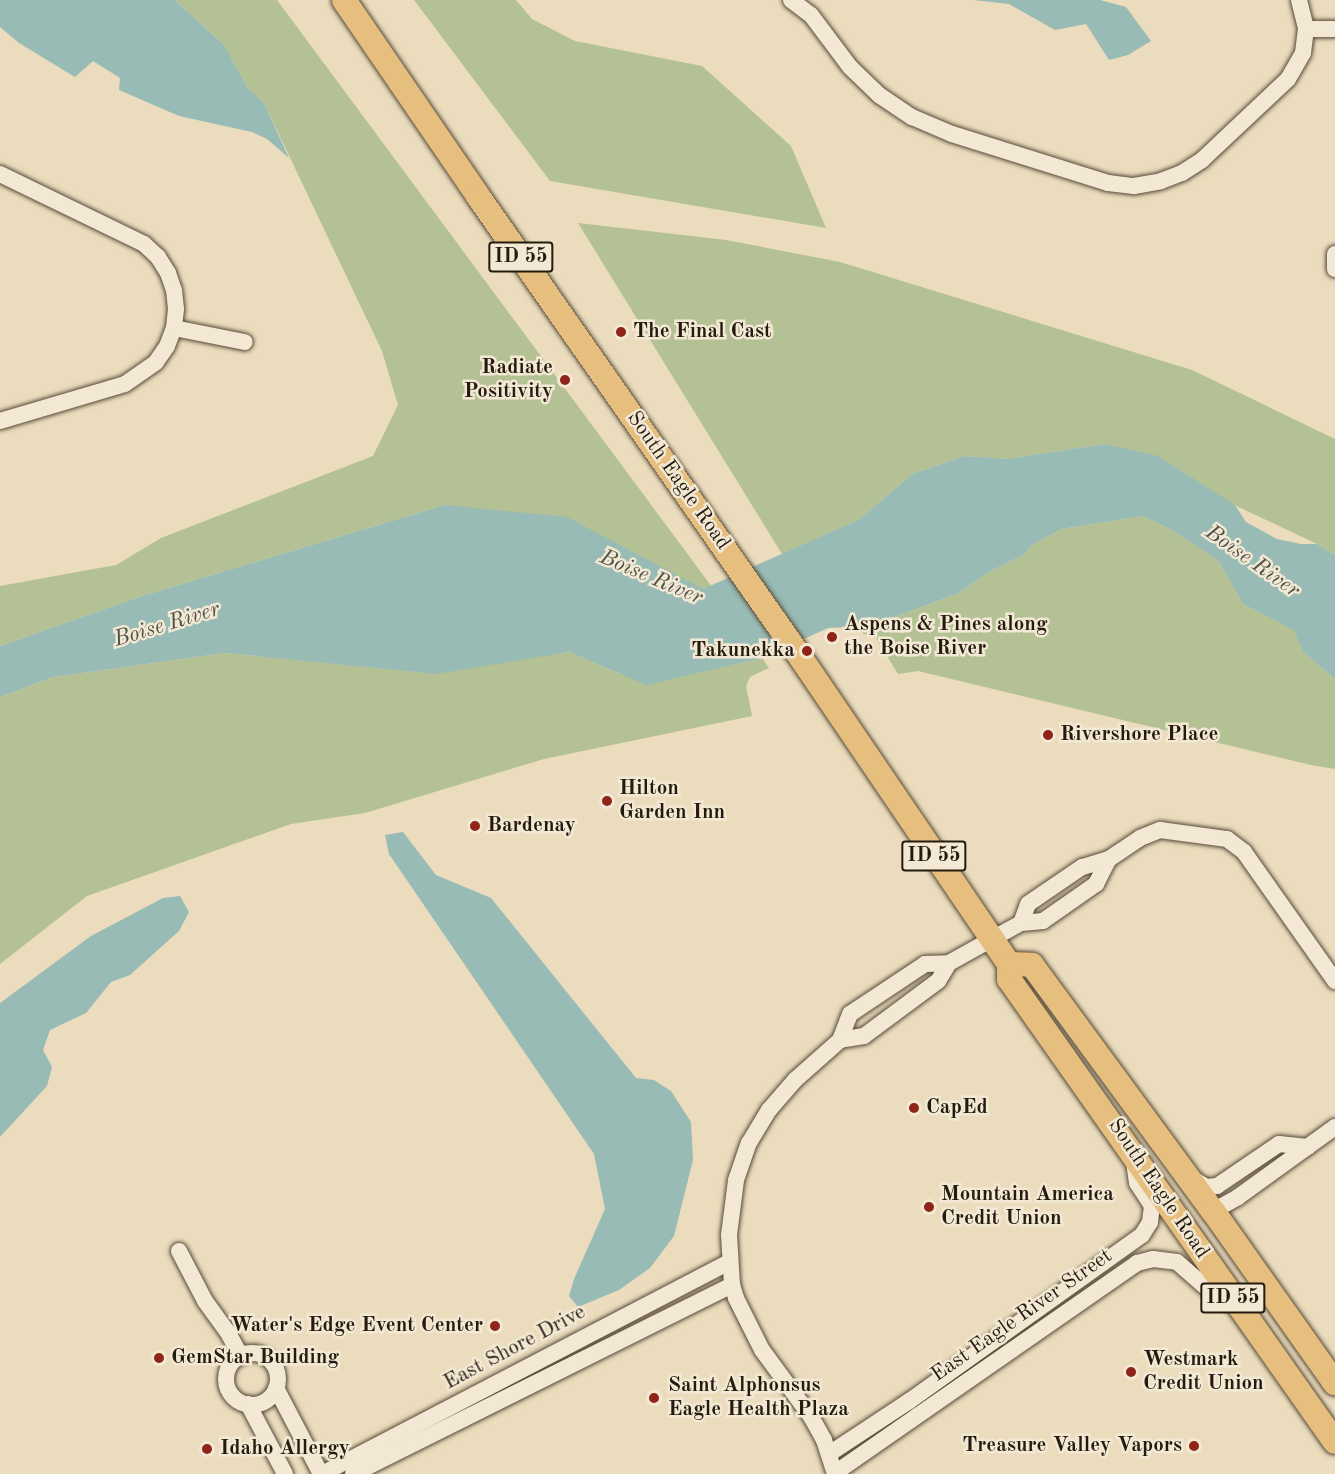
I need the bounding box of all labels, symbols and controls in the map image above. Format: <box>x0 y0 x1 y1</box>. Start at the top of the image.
road number: ID 55 <box>488 240 554 274</box>
place label: The Final Cast <box>633 319 772 345</box>
marker: The Final Cast <box>614 325 628 339</box>
place label: Radiate Positivity <box>464 355 553 405</box>
marker: Radiate Positivity <box>558 373 572 387</box>
street label: South Eagle Road <box>621 407 735 555</box>
water label: Boise River <box>1200 520 1304 604</box>
water label: Boise River <box>596 545 706 611</box>
water label: Boise River <box>111 596 223 654</box>
place label: Aspens & Pines along the Boise River <box>844 612 1048 662</box>
marker: Aspens & Pines along the Boise River <box>825 630 839 644</box>
place label: Takunekka <box>691 638 795 664</box>
marker: Takunekka <box>800 644 814 658</box>
place label: Rivershore Place <box>1060 722 1218 748</box>
marker: Rivershore Place <box>1041 728 1055 742</box>
place label: Hilton Garden Inn <box>619 776 725 826</box>
marker: Hilton Garden Inn <box>600 794 614 808</box>
place label: Bardenay <box>487 813 576 839</box>
marker: Bardenay <box>468 819 482 833</box>
road number: ID 55 <box>901 839 967 873</box>
place label: CapEd <box>926 1095 988 1121</box>
marker: CapEd <box>907 1101 921 1115</box>
street label: South Eagle Road <box>1102 1114 1214 1264</box>
place label: Mountain America Credit Union <box>941 1182 1114 1232</box>
marker: Mountain America Credit Union <box>922 1200 936 1214</box>
street label: East Eagle River Street <box>927 1244 1117 1388</box>
road number: ID 55 <box>1200 1281 1266 1315</box>
street label: East Shore Drive <box>440 1300 590 1396</box>
place label: Water's Edge Event Center <box>230 1313 483 1339</box>
marker: Water's Edge Event Center <box>488 1319 502 1333</box>
place label: GemStar Building <box>171 1345 339 1371</box>
place label: Westmark Credit Union <box>1143 1347 1264 1397</box>
marker: GemStar Building <box>152 1351 166 1365</box>
marker: Westmark Credit Union <box>1124 1365 1138 1379</box>
place label: Saint Alphonsus Eagle Health Plaza <box>668 1373 849 1423</box>
marker: Saint Alphonsus Eagle Health Plaza <box>645 1389 663 1407</box>
place label: Treasure Valley Vapors <box>962 1433 1182 1459</box>
place label: Idaho Allergy <box>220 1436 350 1462</box>
marker: Treasure Valley Vapors <box>1187 1439 1201 1453</box>
marker: Idaho Allergy <box>198 1440 216 1458</box>

